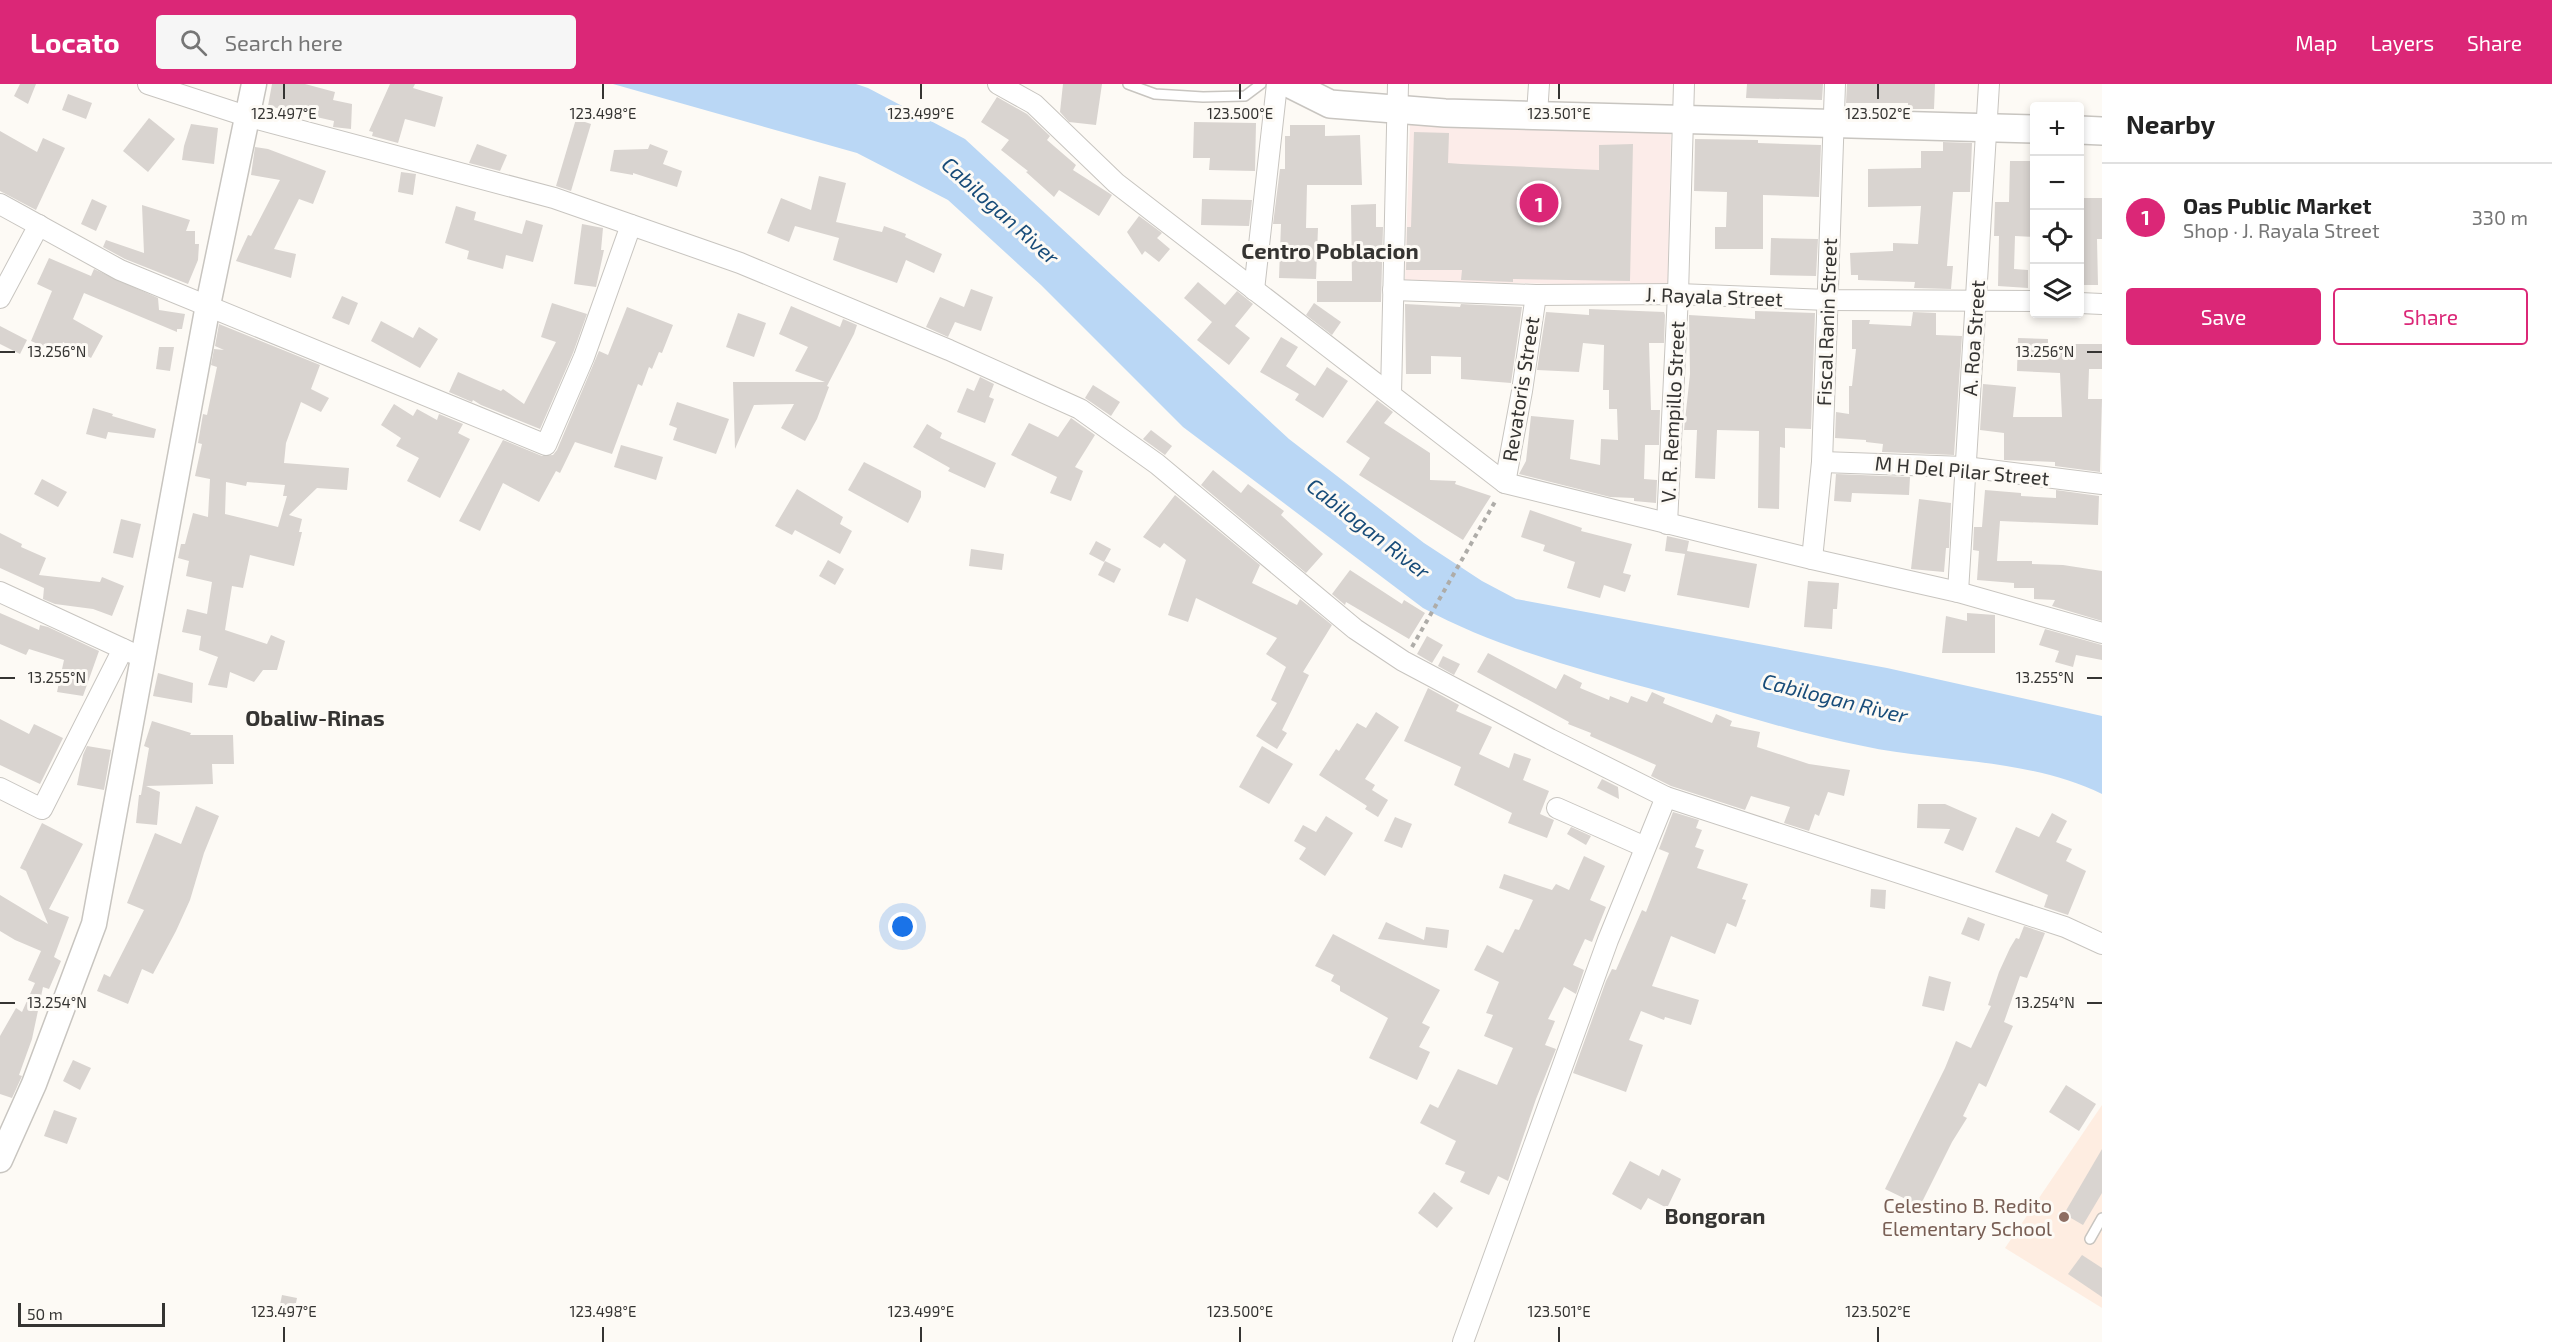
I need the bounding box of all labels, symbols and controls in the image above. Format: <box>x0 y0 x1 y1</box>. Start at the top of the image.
search box <box>156 15 576 69</box>
text: Locato <box>30 25 120 59</box>
icon: search <box>177 26 210 59</box>
text: Search here <box>225 29 343 55</box>
text: Map <box>2295 30 2337 55</box>
text: Layers <box>2370 30 2434 55</box>
text: Share <box>2467 30 2522 55</box>
map controls <box>2030 102 2084 318</box>
button: + <box>2030 102 2084 156</box>
text: 123.497°E <box>251 104 317 122</box>
text: 123.498°E <box>570 104 636 122</box>
text: 123.499°E <box>888 104 954 122</box>
text: 123.500°E <box>1207 104 1273 122</box>
text: 123.501°E <box>1527 104 1591 122</box>
text: 123.502°E <box>1845 104 1911 122</box>
text: Nearby <box>2126 108 2215 139</box>
water label: Cabilogan River <box>937 151 1065 269</box>
button: − <box>2030 156 2084 210</box>
pin: 1 <box>1520 180 1558 226</box>
text: Oas Public Market <box>2183 192 2371 218</box>
text: 1 <box>2141 205 2150 229</box>
text: 330 m <box>2472 205 2528 229</box>
button: locate <box>2030 210 2084 264</box>
text: Shop · J. Rayala Street <box>2183 218 2380 242</box>
district label: Centro Poblacion <box>1241 237 1419 263</box>
street label: Fiscal Ranin Street <box>1811 237 1841 406</box>
button: layers <box>2030 264 2084 318</box>
street label: A. Roa Street <box>1957 279 1989 397</box>
street label: J. Rayala Street <box>1645 282 1784 310</box>
button: Save <box>2126 288 2321 345</box>
button: Share <box>2333 288 2528 345</box>
street label: Revatoris Street <box>1497 314 1543 463</box>
street label: V. R. Rempillo Street <box>1655 320 1689 503</box>
text: 13.256°N <box>28 342 86 360</box>
text: 13.256°N <box>2016 342 2074 360</box>
street label: M H Del Pilar Street <box>1874 450 2051 490</box>
water label: Cabilogan River <box>1303 472 1436 584</box>
water label: Cabilogan River <box>1760 667 1911 728</box>
text: 13.255°N <box>28 668 86 686</box>
text: 13.255°N <box>2016 668 2074 686</box>
district label: Obaliw-Rinas <box>245 704 385 730</box>
your location <box>888 912 917 941</box>
text: 13.254°N <box>27 993 87 1011</box>
text: 13.254°N <box>2015 993 2075 1011</box>
place label: Celestino B. Redito Elementary School <box>1882 1193 2052 1240</box>
district label: Bongoran <box>1664 1202 1766 1228</box>
marker: Celestino B. Redito Elementary School <box>2057 1210 2071 1224</box>
scale bar <box>18 1300 165 1328</box>
text: 123.497°E <box>251 1302 317 1320</box>
text: 123.498°E <box>570 1302 636 1320</box>
text: 123.499°E <box>888 1302 954 1320</box>
text: 123.500°E <box>1207 1302 1273 1320</box>
text: 123.501°E <box>1527 1302 1591 1320</box>
text: 123.502°E <box>1845 1302 1911 1320</box>
text: 50 m <box>27 1304 63 1323</box>

